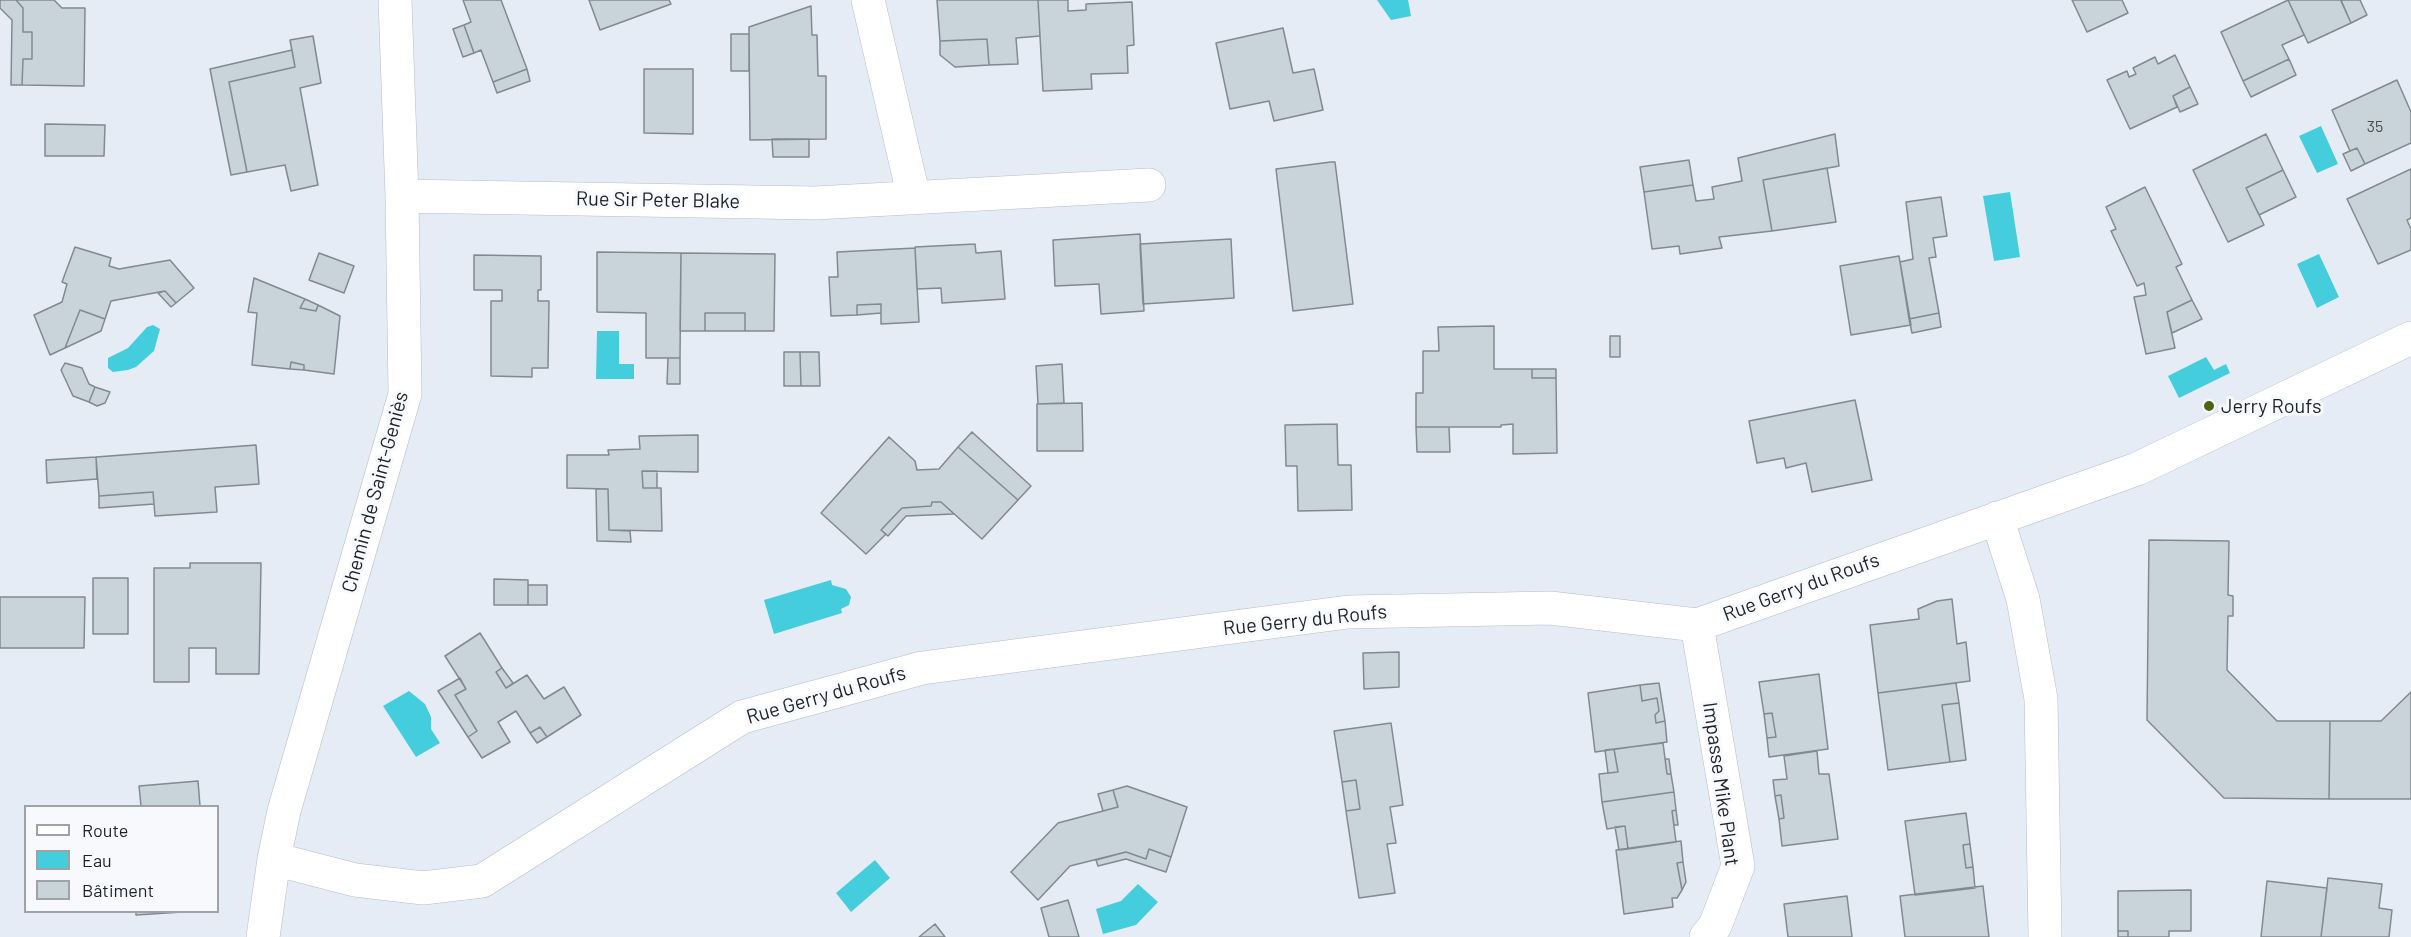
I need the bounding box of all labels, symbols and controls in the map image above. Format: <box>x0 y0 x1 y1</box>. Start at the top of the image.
house number: 35 <box>2367 117 2383 137</box>
street label: Rue Sir Peter Blake <box>576 187 740 213</box>
street label: Chemin de Saint-Geniès <box>337 389 413 595</box>
place label: Jerry Roufs <box>2221 394 2322 418</box>
marker: Jerry Roufs <box>2202 399 2216 413</box>
street label: Rue Gerry du Roufs <box>1720 548 1882 626</box>
street label: Rue Gerry du Roufs <box>1222 599 1388 641</box>
street label: Rue Gerry du Roufs <box>744 661 908 729</box>
street label: Impasse Mike Plant <box>1698 701 1744 867</box>
legend <box>24 805 219 913</box>
text: Route <box>82 819 128 841</box>
text: Eau <box>82 849 112 871</box>
text: Bâtiment <box>82 879 154 901</box>

